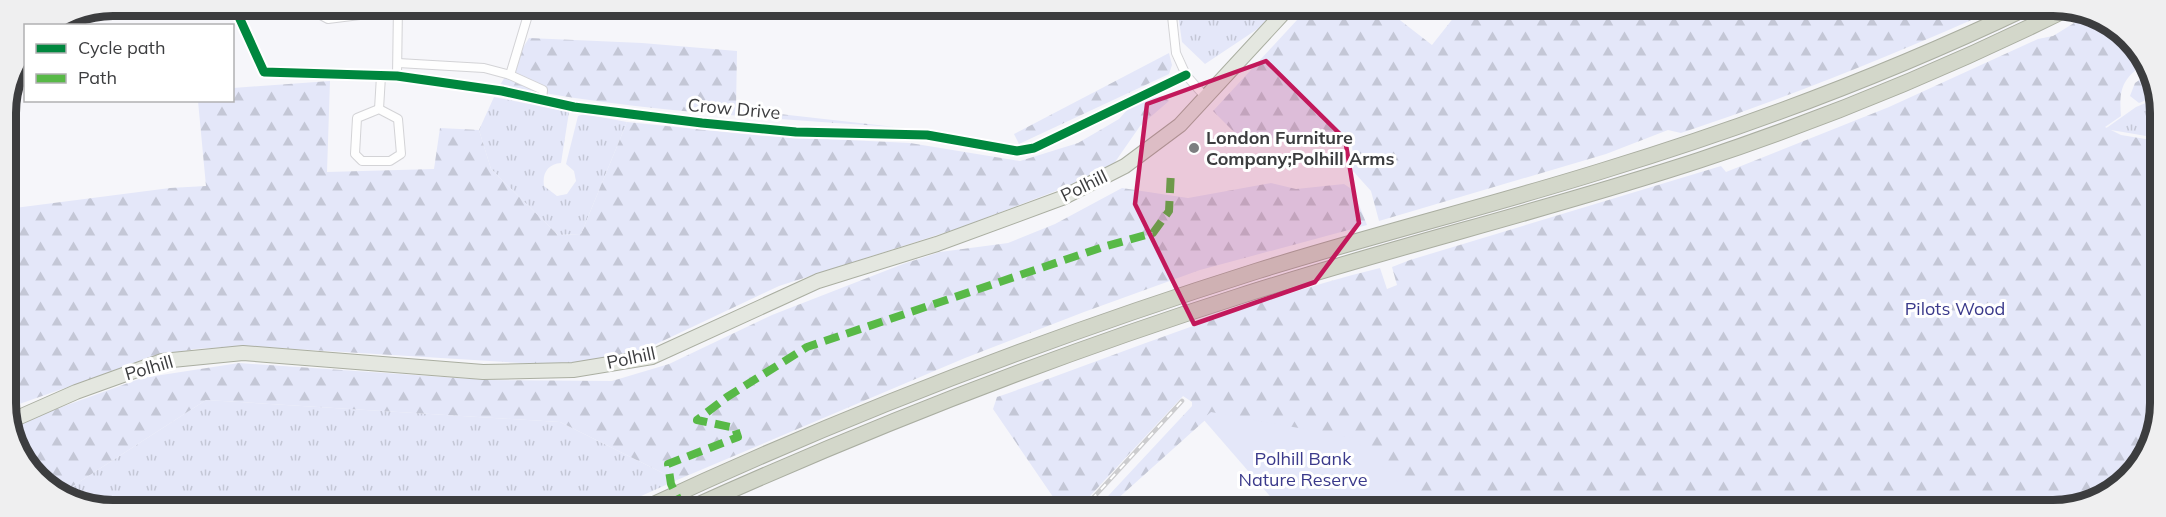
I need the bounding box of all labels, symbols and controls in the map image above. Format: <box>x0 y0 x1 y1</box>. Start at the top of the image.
legend <box>24 24 234 102</box>
text: Cycle path <box>78 36 165 59</box>
text: Path <box>78 66 117 89</box>
street label: Crow Drive <box>687 93 781 124</box>
place label: London Furniture Company;Polhill Arms <box>1206 126 1394 170</box>
marker: London Furniture Company;Polhill Arms <box>1187 141 1201 155</box>
street label: Polhill <box>1057 164 1111 207</box>
park label: Pilots Wood <box>1905 297 2005 320</box>
street label: Polhill <box>604 341 657 374</box>
street label: Polhill <box>122 350 176 385</box>
park label: Polhill Bank Nature Reserve <box>1239 447 1367 491</box>

